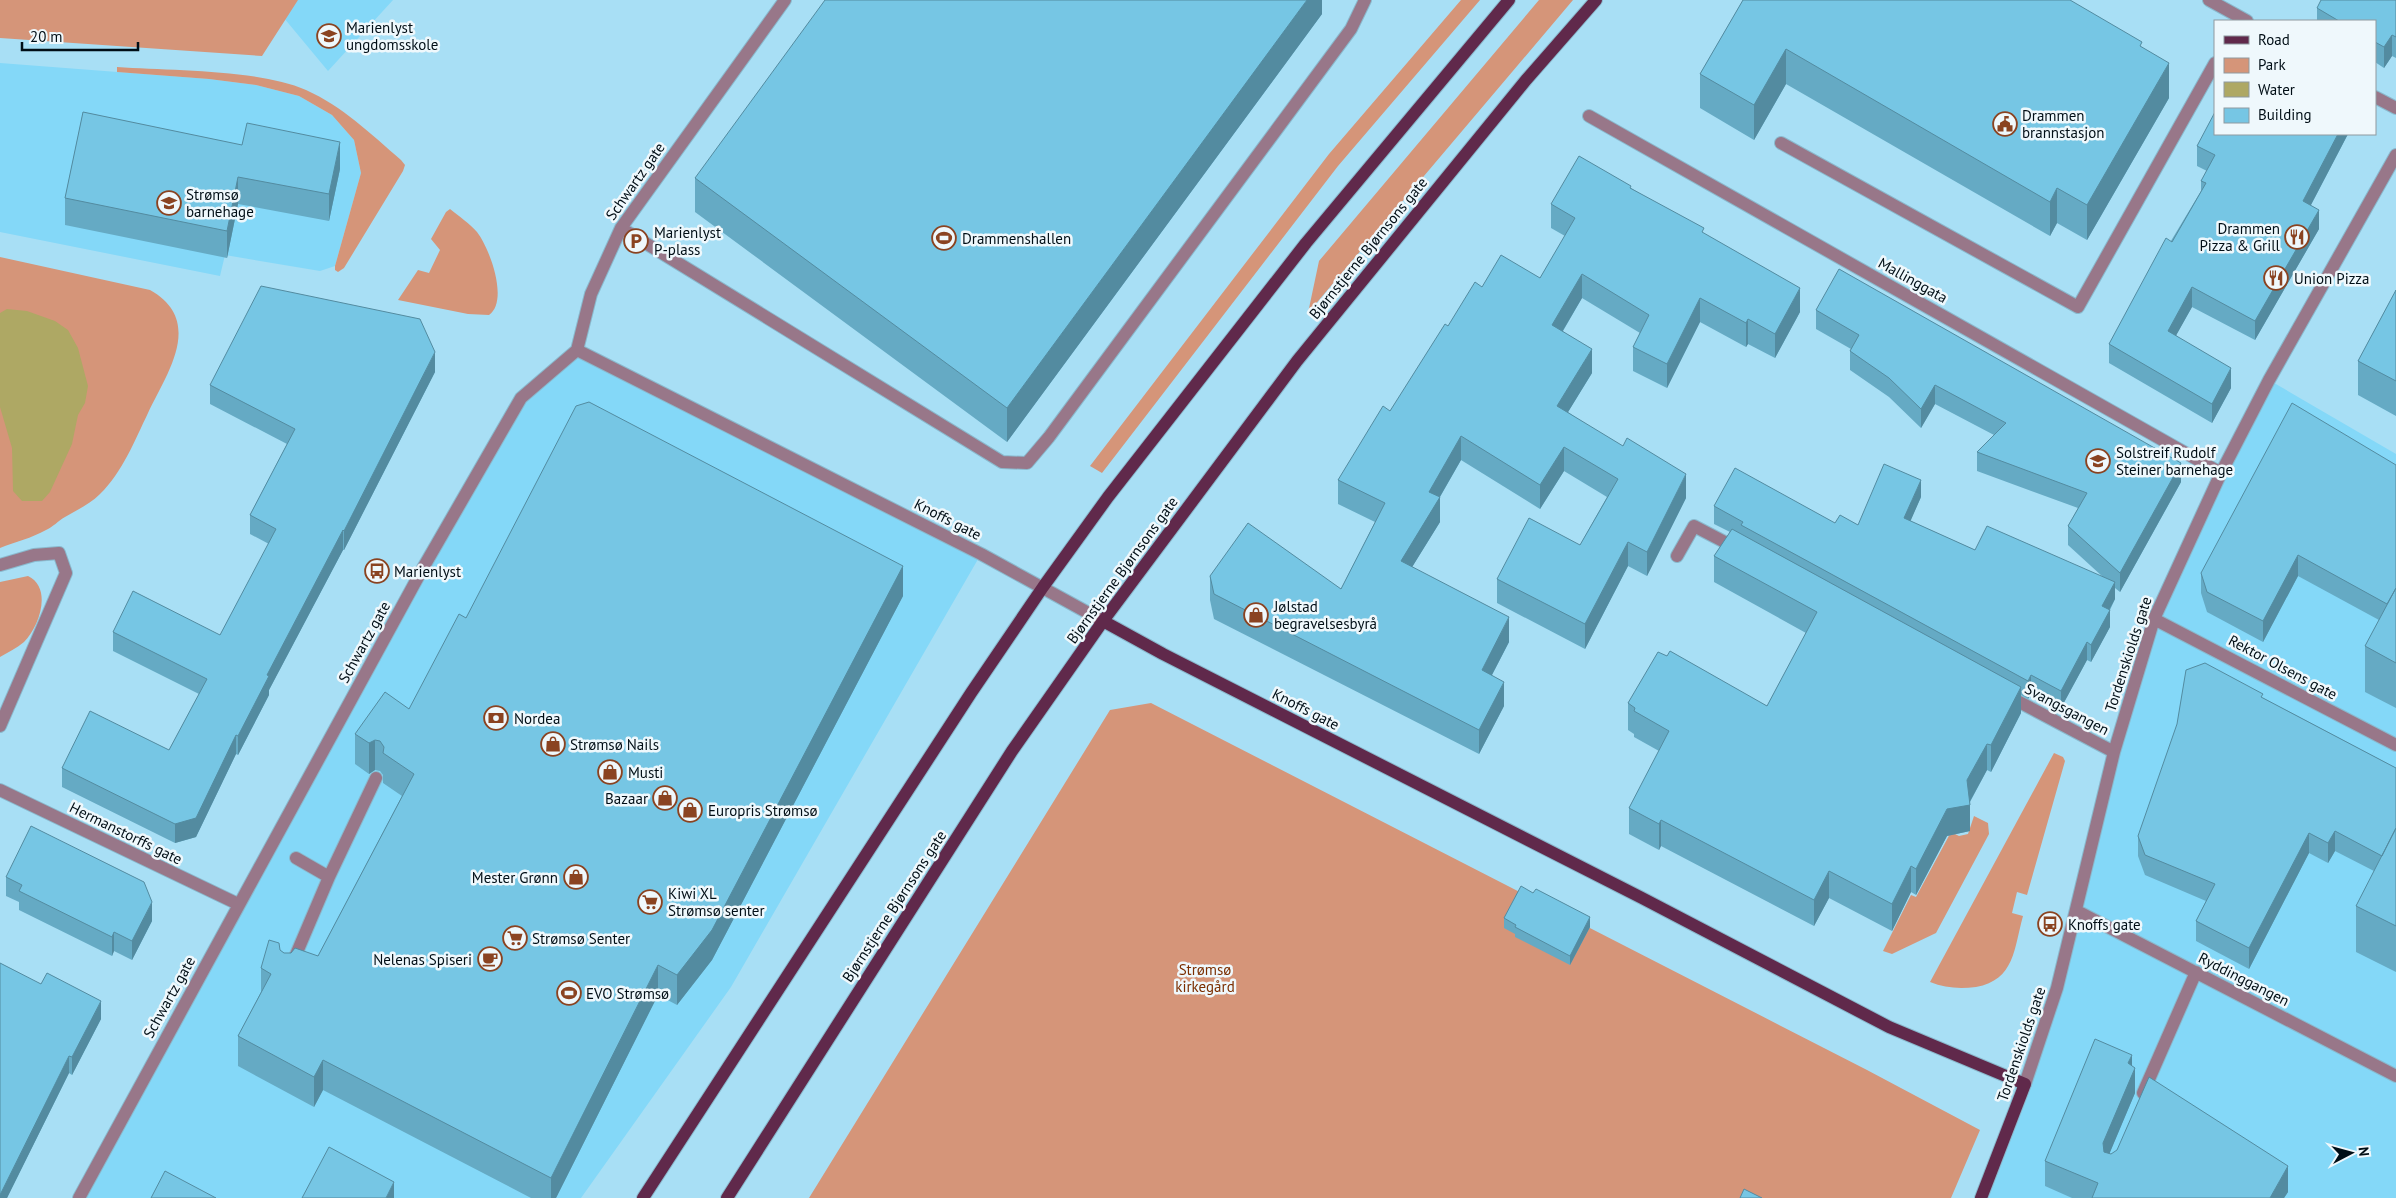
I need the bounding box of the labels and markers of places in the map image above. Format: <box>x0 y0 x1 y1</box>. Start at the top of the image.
place label: Marienlyst ungdomsskole <box>346 18 438 54</box>
school or university icon: Marienlyst ungdomsskole <box>316 23 342 49</box>
place label: Drammen brannstasjon <box>2022 106 2104 142</box>
public building icon: Drammen brannstasjon <box>1992 111 2018 137</box>
place label: Strømsø barnehage <box>186 185 254 221</box>
school or university icon: Strømsø barnehage <box>156 190 182 216</box>
place label: Drammen Pizza & Grill <box>2199 219 2281 255</box>
place label: Marienlyst P-plass <box>654 223 721 259</box>
restaurant icon: Drammen Pizza & Grill <box>2284 224 2310 250</box>
sports icon: Drammenshallen <box>931 225 957 251</box>
parking icon: Marienlyst P-plass <box>623 228 649 254</box>
place label: Drammenshallen <box>962 229 1071 248</box>
restaurant icon: Union Pizza <box>2263 265 2289 291</box>
place label: Union Pizza <box>2294 269 2370 288</box>
place label: Solstreif Rudolf Steiner barnehage <box>2116 443 2233 479</box>
school or university icon: Solstreif Rudolf Steiner barnehage <box>2085 448 2111 474</box>
bus stop icon: Marienlyst <box>364 558 390 584</box>
place label: Marienlyst <box>394 562 461 581</box>
place label: Jølstad begravelsesbyrå <box>1273 597 1377 633</box>
shop icon: Jølstad begravelsesbyrå <box>1243 602 1269 628</box>
bank icon: Nordea <box>483 705 509 731</box>
place label: Nordea <box>514 709 560 728</box>
shop icon: Strømsø Nails <box>540 731 566 757</box>
place label: Strømsø Nails <box>570 735 659 754</box>
shop icon: Musti <box>597 759 623 785</box>
place label: Musti <box>628 763 663 782</box>
shop icon: Bazaar <box>652 785 678 811</box>
place label: Bazaar <box>605 789 648 808</box>
shop icon: Europris Strømsø <box>677 797 703 823</box>
place label: Europris Strømsø <box>708 801 818 820</box>
shop icon: Mester Grønn <box>563 864 589 890</box>
place label: Mester Grønn <box>472 868 558 887</box>
place label: Kiwi XL Strømsø senter <box>668 884 765 920</box>
supermarket icon: Kiwi XL Strømsø senter <box>637 889 663 915</box>
bus stop icon: Knoffs gate <box>2037 911 2063 937</box>
place label: Knoffs gate <box>2068 915 2141 934</box>
supermarket icon: Strømsø Senter <box>502 925 528 951</box>
place label: Strømsø Senter <box>532 929 630 948</box>
cafe icon: Nelenas Spiseri <box>477 946 503 972</box>
place label: Nelenas Spiseri <box>373 950 472 969</box>
sports icon: EVO Strømsø <box>556 980 582 1006</box>
place label: EVO Strømsø <box>586 984 669 1003</box>

